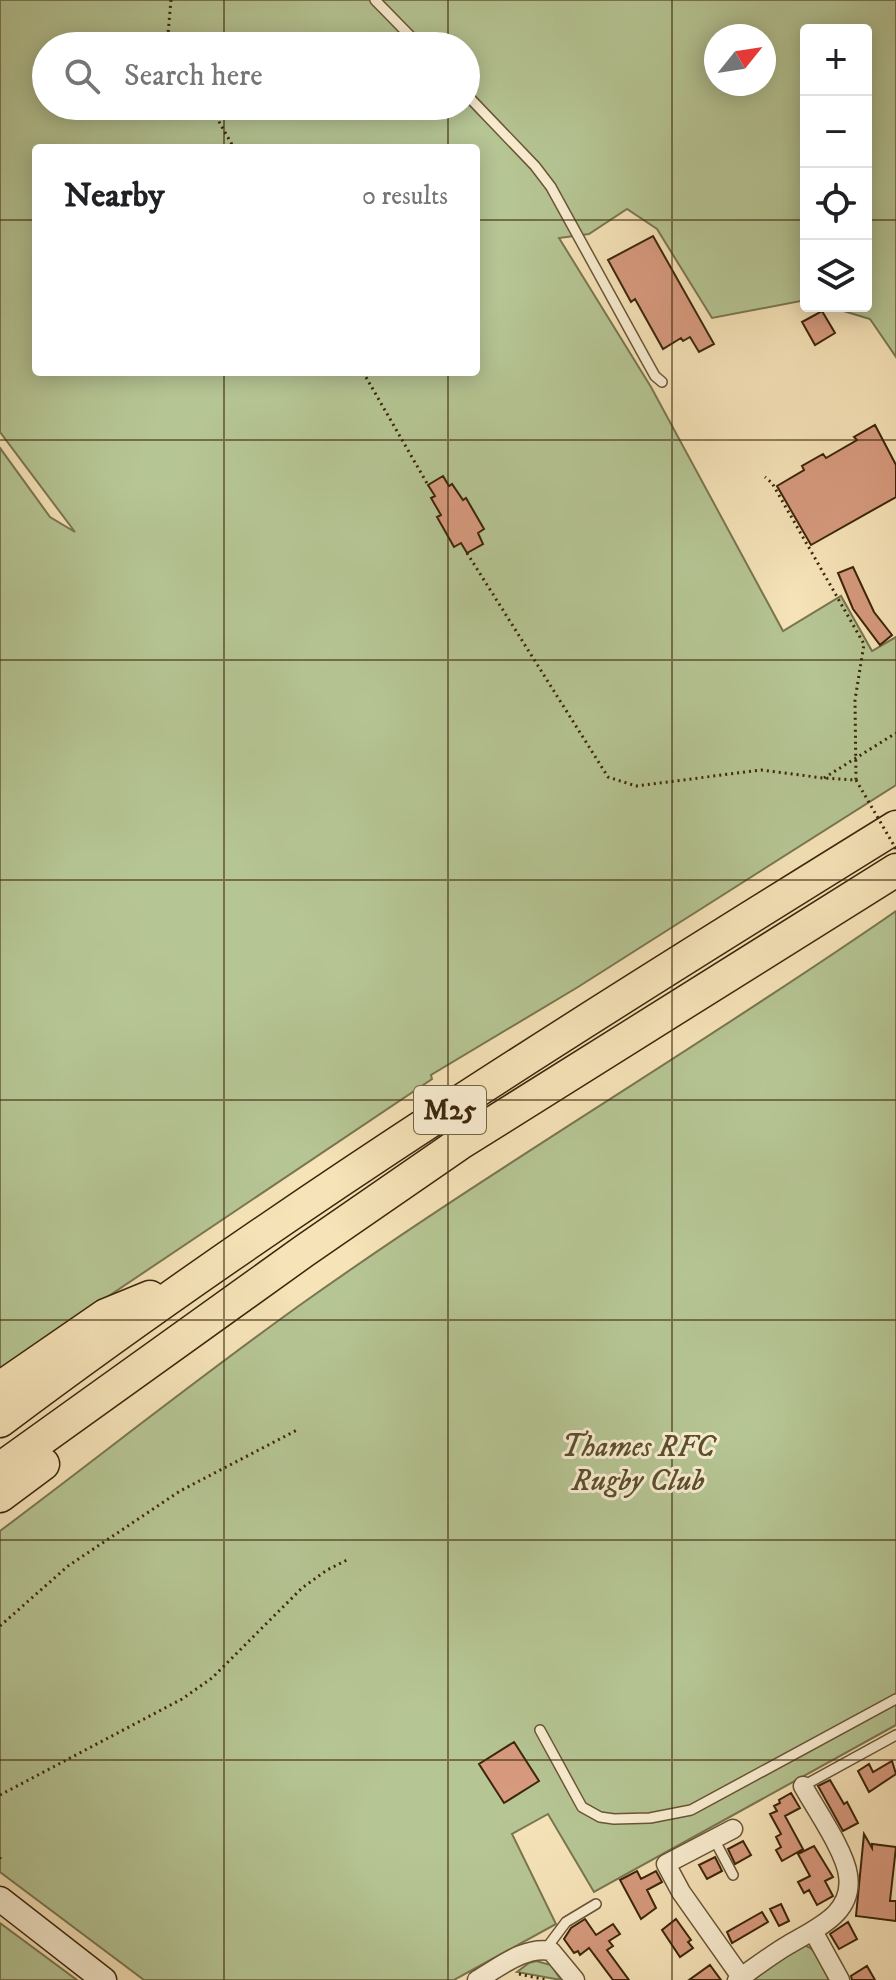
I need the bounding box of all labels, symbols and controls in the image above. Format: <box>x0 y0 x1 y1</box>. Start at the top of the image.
north arrow <box>704 24 776 96</box>
map controls <box>800 24 872 312</box>
button: + <box>800 24 872 96</box>
search box <box>32 32 480 120</box>
icon: search <box>60 54 104 98</box>
text: Search here <box>124 58 263 95</box>
button: − <box>800 96 872 168</box>
button: locate <box>800 168 872 240</box>
text: Nearby <box>64 175 165 217</box>
text: 0 results <box>362 180 448 213</box>
button: layers <box>800 240 872 312</box>
road number: M25 <box>414 1086 486 1134</box>
park label: Thames RFC Rugby Club <box>561 1429 718 1500</box>

